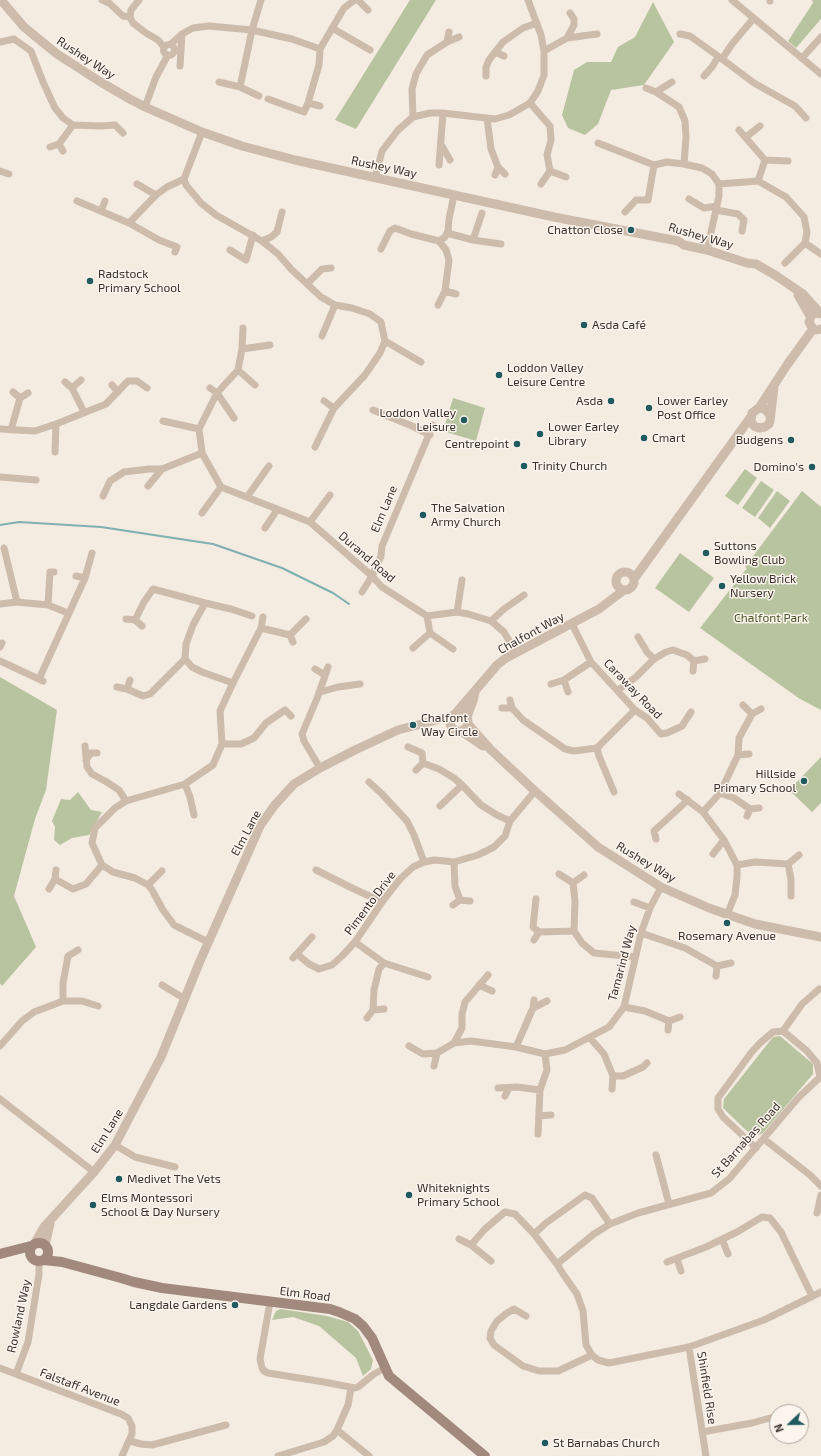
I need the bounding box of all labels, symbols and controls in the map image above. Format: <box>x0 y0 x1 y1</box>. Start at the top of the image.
street label: Rushey Way <box>54 34 118 82</box>
street label: Rushey Way <box>350 153 418 181</box>
street label: Rushey Way <box>667 220 735 252</box>
place label: Chatton Close <box>547 223 623 237</box>
marker: Chatton Close <box>626 225 636 235</box>
place label: Radstock Primary School <box>98 267 181 295</box>
marker: Radstock Primary School <box>85 276 95 286</box>
place label: Asda Café <box>592 318 646 332</box>
marker: Asda Café <box>579 320 589 330</box>
place label: Loddon Valley Leisure Centre <box>507 361 585 389</box>
marker: Loddon Valley Leisure Centre <box>494 370 504 380</box>
place label: Asda <box>576 394 603 408</box>
place label: Lower Earley Post Office <box>657 394 728 422</box>
marker: Asda <box>606 396 616 406</box>
marker: Lower Earley Post Office <box>644 403 654 413</box>
place label: Loddon Valley Leisure <box>379 406 456 434</box>
marker: Loddon Valley Leisure <box>459 415 469 425</box>
place label: Lower Earley Library <box>548 420 619 448</box>
marker: Lower Earley Library <box>535 429 545 439</box>
place label: Cmart <box>652 431 685 445</box>
marker: Cmart <box>639 433 649 443</box>
place label: Budgens <box>736 433 783 447</box>
marker: Budgens <box>786 435 796 445</box>
place label: Centrepoint <box>445 437 509 451</box>
marker: Centrepoint <box>512 439 522 449</box>
place label: Trinity Church <box>532 459 607 473</box>
place label: Domino's <box>754 460 804 474</box>
marker: Trinity Church <box>519 461 529 471</box>
marker: Domino's <box>807 462 817 472</box>
street label: Elm Lane <box>368 483 400 535</box>
place label: The Salvation Army Church <box>431 501 505 529</box>
marker: The Salvation Army Church <box>418 510 428 520</box>
street label: Durand Road <box>336 528 398 586</box>
place label: Suttons Bowling Club <box>714 539 785 567</box>
marker: Suttons Bowling Club <box>701 548 711 558</box>
place label: Yellow Brick Nursery <box>730 572 796 600</box>
marker: Yellow Brick Nursery <box>717 581 727 591</box>
street label: Chalfont Way <box>495 609 567 657</box>
park label: Chalfont Park <box>734 611 808 625</box>
street label: Caraway Road <box>601 656 665 722</box>
place label: Chalfont Way Circle <box>421 711 478 739</box>
marker: Chalfont Way Circle <box>408 720 418 730</box>
place label: Hillside Primary School <box>713 767 796 795</box>
marker: Hillside Primary School <box>799 776 809 786</box>
street label: Elm Lane <box>228 808 264 858</box>
street label: Rushey Way <box>614 839 678 885</box>
street label: Pimento Drive <box>341 868 399 938</box>
marker: Rosemary Avenue <box>722 918 732 928</box>
street label: Tamarind Way <box>605 923 639 1003</box>
place label: Rosemary Avenue <box>678 929 776 943</box>
street label: St Barnabas Road <box>708 1099 784 1181</box>
street label: Elm Lane <box>88 1106 126 1156</box>
place label: Medivet The Vets <box>127 1172 221 1186</box>
marker: Medivet The Vets <box>114 1174 124 1184</box>
place label: Whiteknights Primary School <box>417 1181 500 1209</box>
marker: Whiteknights Primary School <box>404 1190 414 1200</box>
place label: Elms Montessori School & Day Nursery <box>101 1191 220 1219</box>
marker: Elms Montessori School & Day Nursery <box>88 1200 98 1210</box>
street label: Rowland Way <box>4 1278 34 1354</box>
street label: Elm Road <box>279 1284 331 1304</box>
place label: Langdale Gardens <box>129 1298 227 1312</box>
marker: Langdale Gardens <box>230 1300 240 1310</box>
street label: Shinfield Rise <box>694 1351 720 1425</box>
street label: Falstaff Avenue <box>38 1365 122 1409</box>
north arrow <box>769 1404 809 1444</box>
text: N <box>771 1422 786 1434</box>
place label: St Barnabas Church <box>553 1436 660 1450</box>
marker: St Barnabas Church <box>540 1438 550 1448</box>

